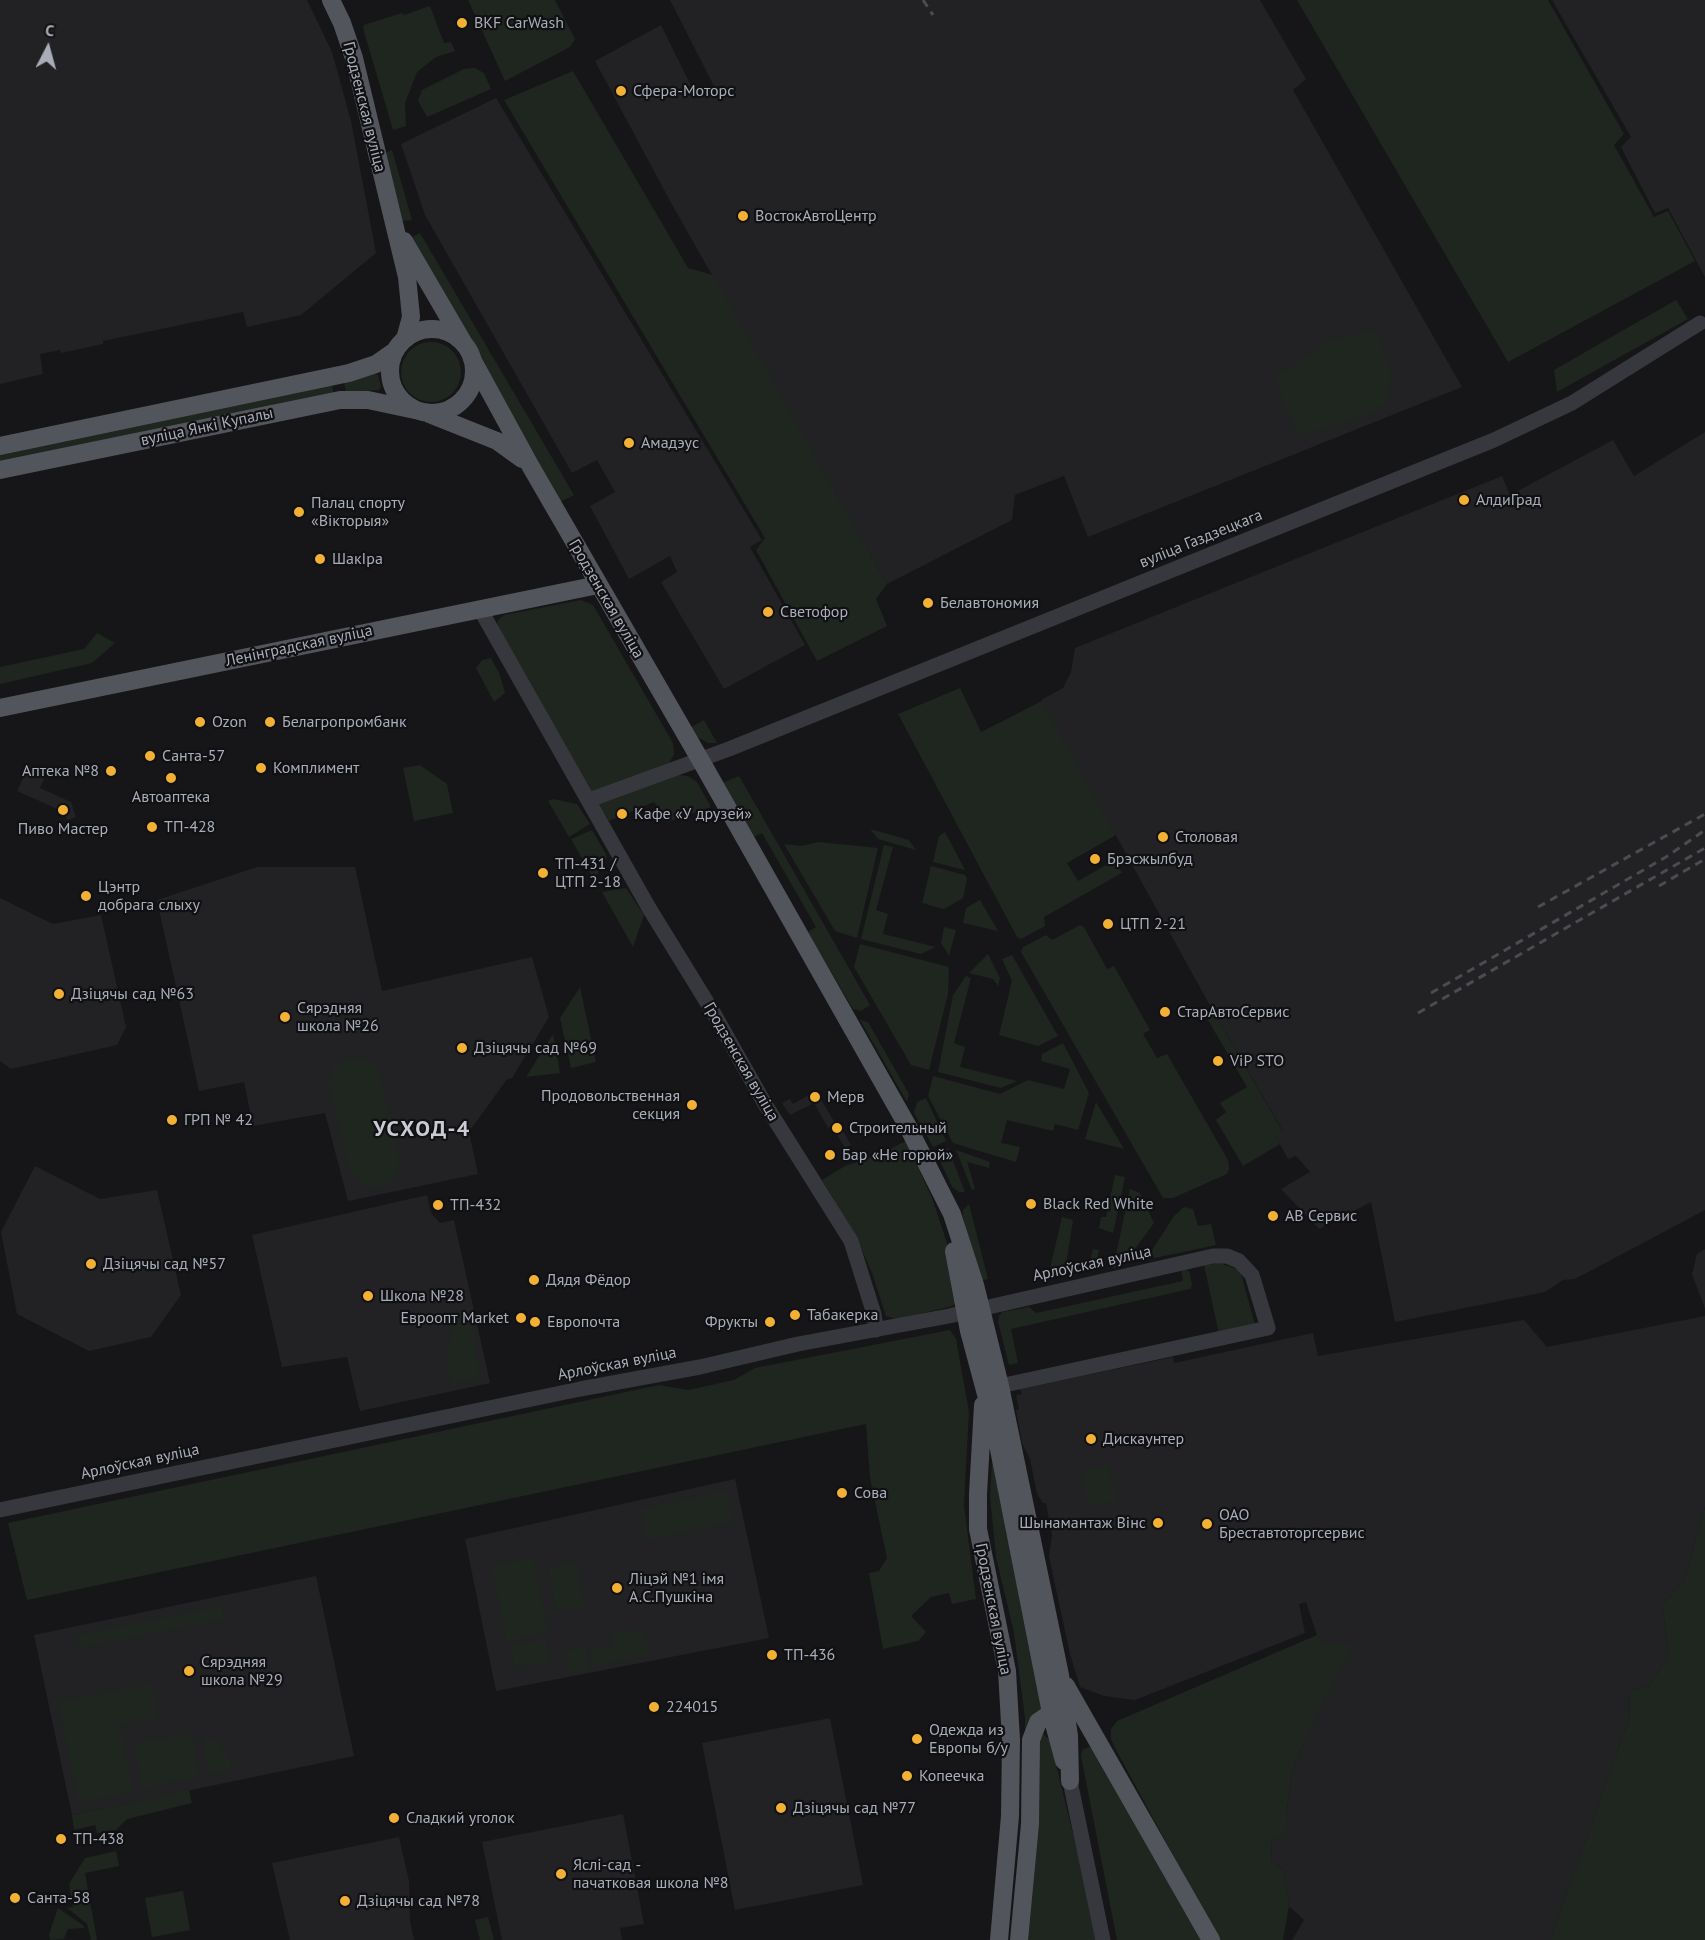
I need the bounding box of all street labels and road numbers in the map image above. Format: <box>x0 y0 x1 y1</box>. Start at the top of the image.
street label: Гродзенская вуліца <box>338 40 390 174</box>
street label: вуліца Янкі Купалы <box>139 404 275 450</box>
street label: вуліца Газдзецкага <box>1137 506 1265 572</box>
street label: Гродзенская вуліца <box>564 536 648 662</box>
street label: Ленінградская вуліца <box>224 621 374 671</box>
street label: Гродзенская вуліца <box>699 999 783 1125</box>
street label: Арлоўская вуліца <box>1031 1242 1153 1286</box>
street label: Арлоўская вуліца <box>556 1343 678 1385</box>
street label: Арлоўская вуліца <box>79 1440 201 1484</box>
street label: Гродзенская вуліца <box>971 1541 1015 1677</box>

